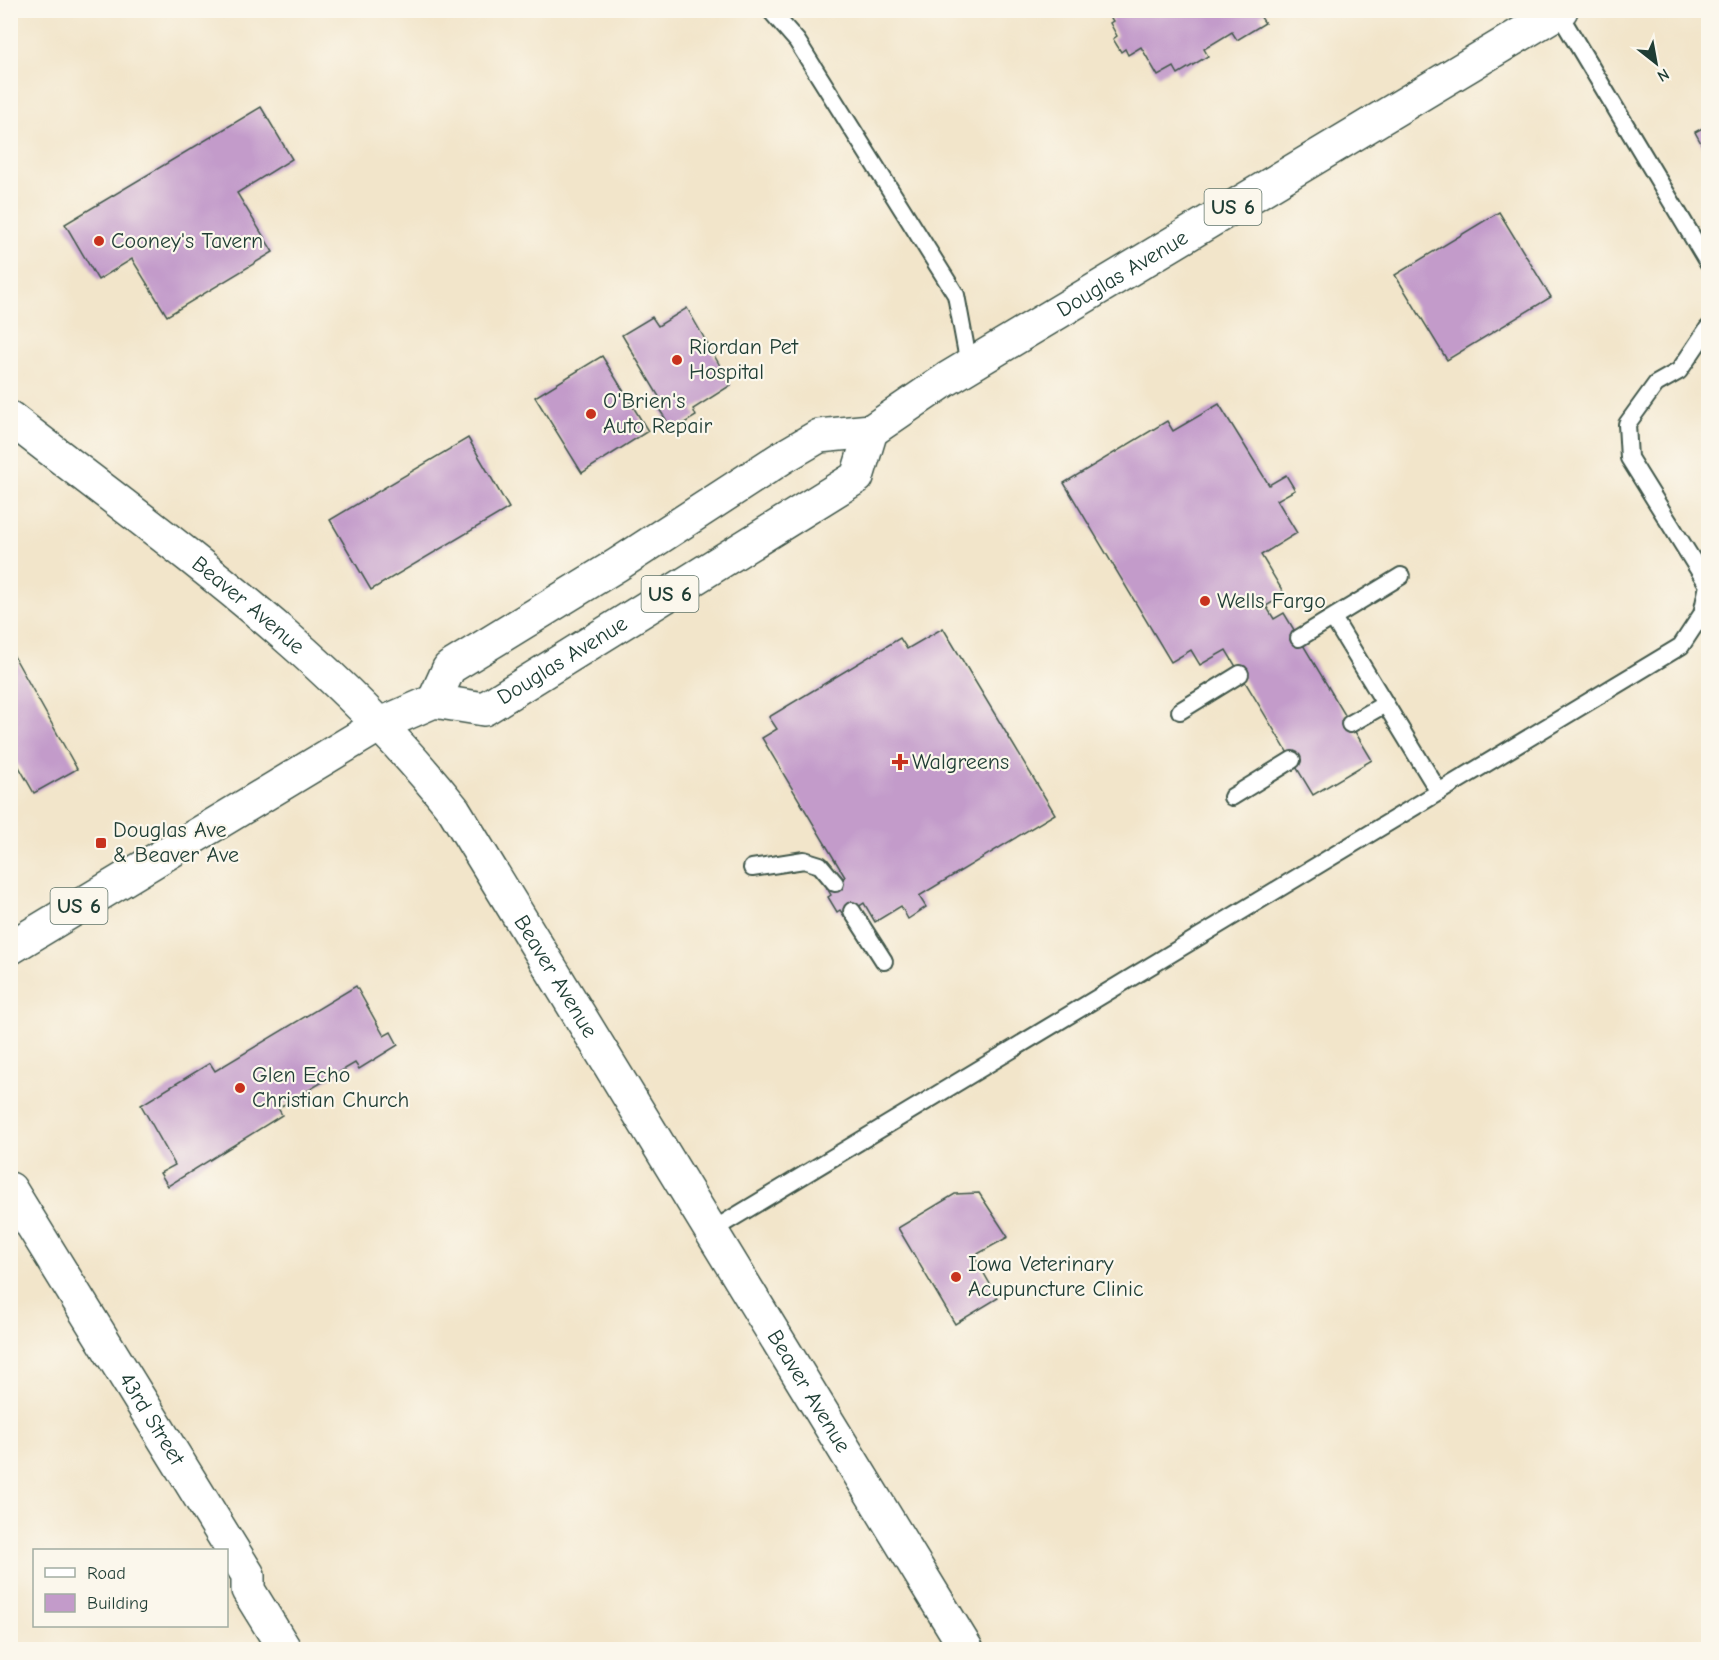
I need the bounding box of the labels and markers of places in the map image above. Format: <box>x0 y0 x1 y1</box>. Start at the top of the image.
place label: Cooney's Tavern <box>111 228 263 254</box>
marker: Cooney's Tavern <box>92 234 106 248</box>
place label: Riordan Pet Hospital <box>689 334 799 385</box>
marker: Riordan Pet Hospital <box>670 353 684 367</box>
place label: O'Brien's Auto Repair <box>603 388 713 439</box>
marker: O'Brien's Auto Repair <box>584 407 598 421</box>
place label: Wells Fargo <box>1217 588 1326 614</box>
marker: Wells Fargo <box>1198 594 1212 608</box>
place label: Walgreens <box>912 749 1009 775</box>
marker: Walgreens <box>893 755 907 769</box>
place label: Douglas Ave & Beaver Ave <box>113 817 239 868</box>
marker: Douglas Ave & Beaver Ave <box>94 836 108 850</box>
place label: Glen Echo Christian Church <box>252 1062 409 1113</box>
marker: Glen Echo Christian Church <box>233 1081 247 1095</box>
place label: Iowa Veterinary Acupuncture Clinic <box>968 1251 1144 1302</box>
marker: Iowa Veterinary Acupuncture Clinic <box>949 1270 963 1284</box>

